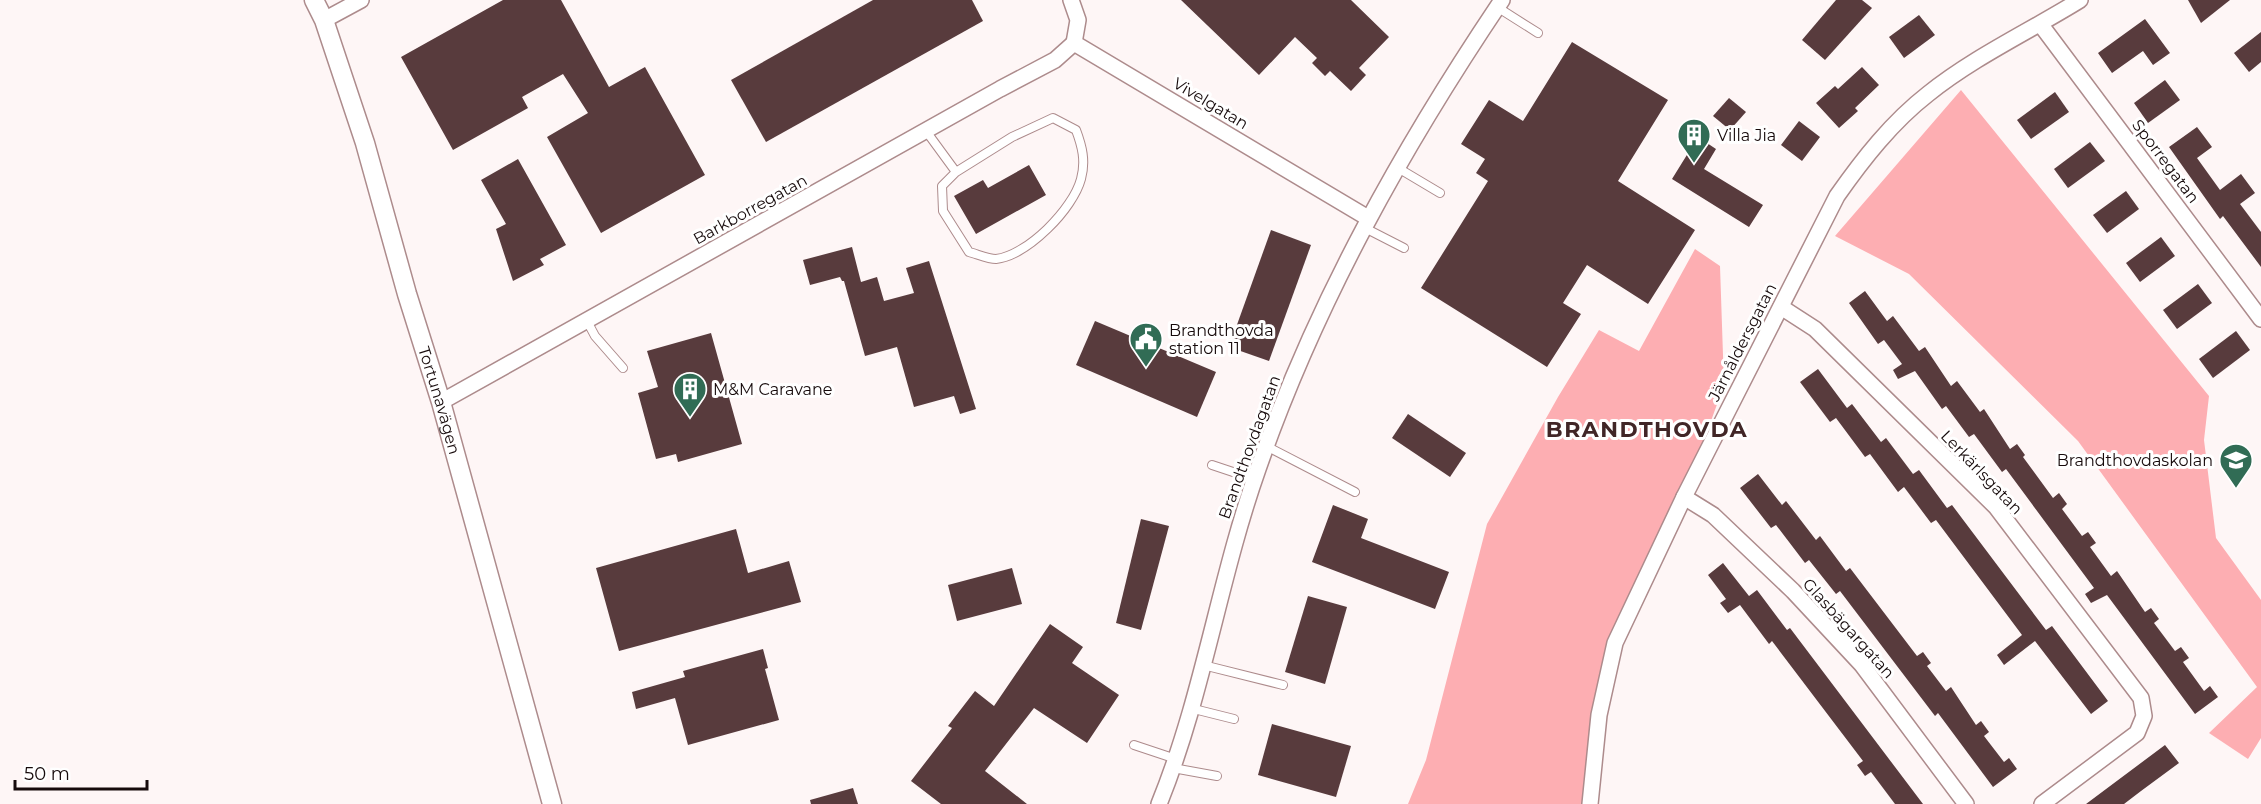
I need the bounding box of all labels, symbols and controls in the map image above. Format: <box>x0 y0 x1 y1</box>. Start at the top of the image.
street label: Vivelgatan <box>1170 74 1252 133</box>
street label: Sporregatan <box>2128 116 2203 207</box>
building icon: Villa Jia <box>1676 117 1712 164</box>
place label: Villa Jia <box>1717 126 1776 145</box>
street label: Barkborregatan <box>690 170 810 249</box>
street label: Järnåldersgatan <box>1704 280 1780 405</box>
public building icon: Brandthovda station 11 <box>1128 321 1164 368</box>
place label: Brandthovda station 11 <box>1169 321 1274 358</box>
street label: Tortunavägen <box>414 344 464 457</box>
building icon: M&M Caravane <box>672 371 708 418</box>
street label: Brandthovdagatan <box>1215 373 1284 522</box>
place label: M&M Caravane <box>713 380 832 399</box>
district label: BRANDTHOVDA <box>1546 416 1748 443</box>
street label: Lerkärlsgatan <box>1937 426 2026 518</box>
school or university icon: Brandthovdaskolan <box>2218 442 2254 489</box>
place label: Brandthovdaskolan <box>2057 451 2213 470</box>
street label: Glasbägargatan <box>1799 575 1898 682</box>
scale bar <box>15 753 147 791</box>
text: 50 m <box>24 763 70 785</box>

